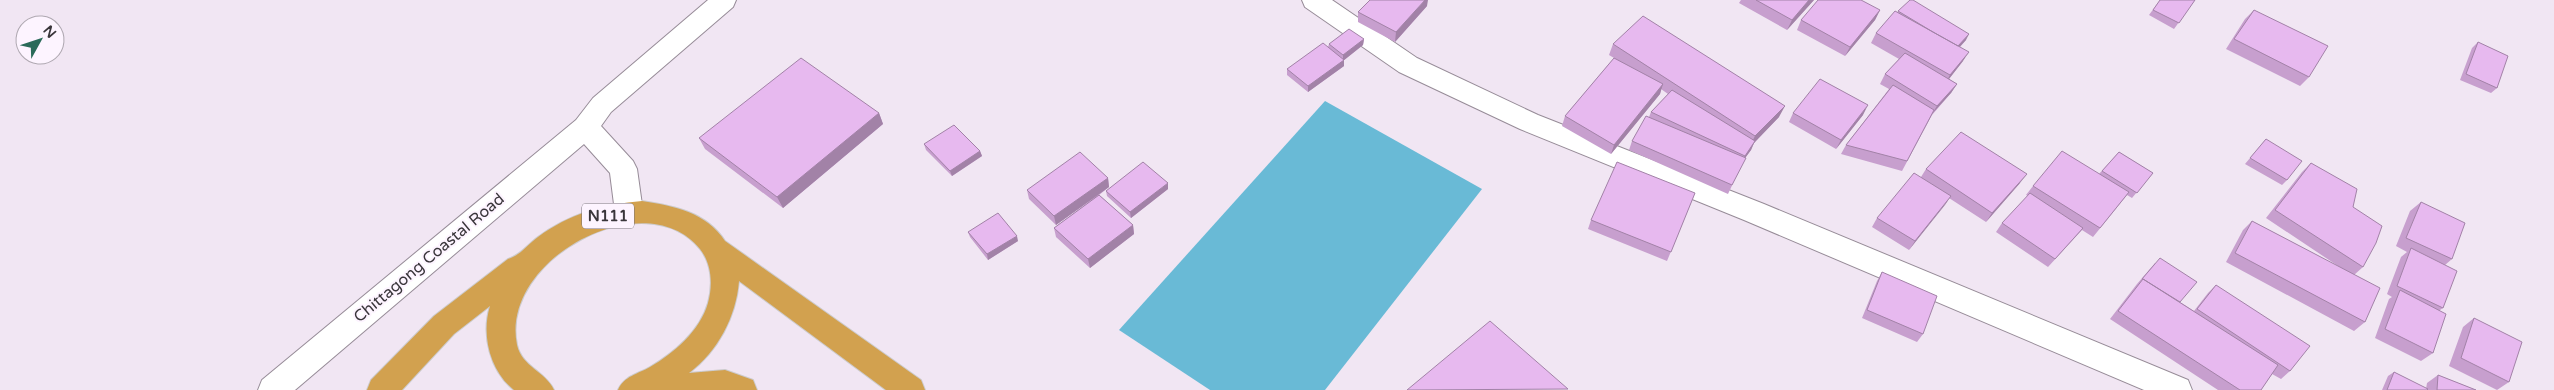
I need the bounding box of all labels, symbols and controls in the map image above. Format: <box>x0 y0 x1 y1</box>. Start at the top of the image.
north arrow <box>15 15 65 65</box>
text: N <box>39 22 60 42</box>
street label: Chittagong Coastal Road <box>350 189 508 327</box>
road number: N111 <box>582 204 634 228</box>

